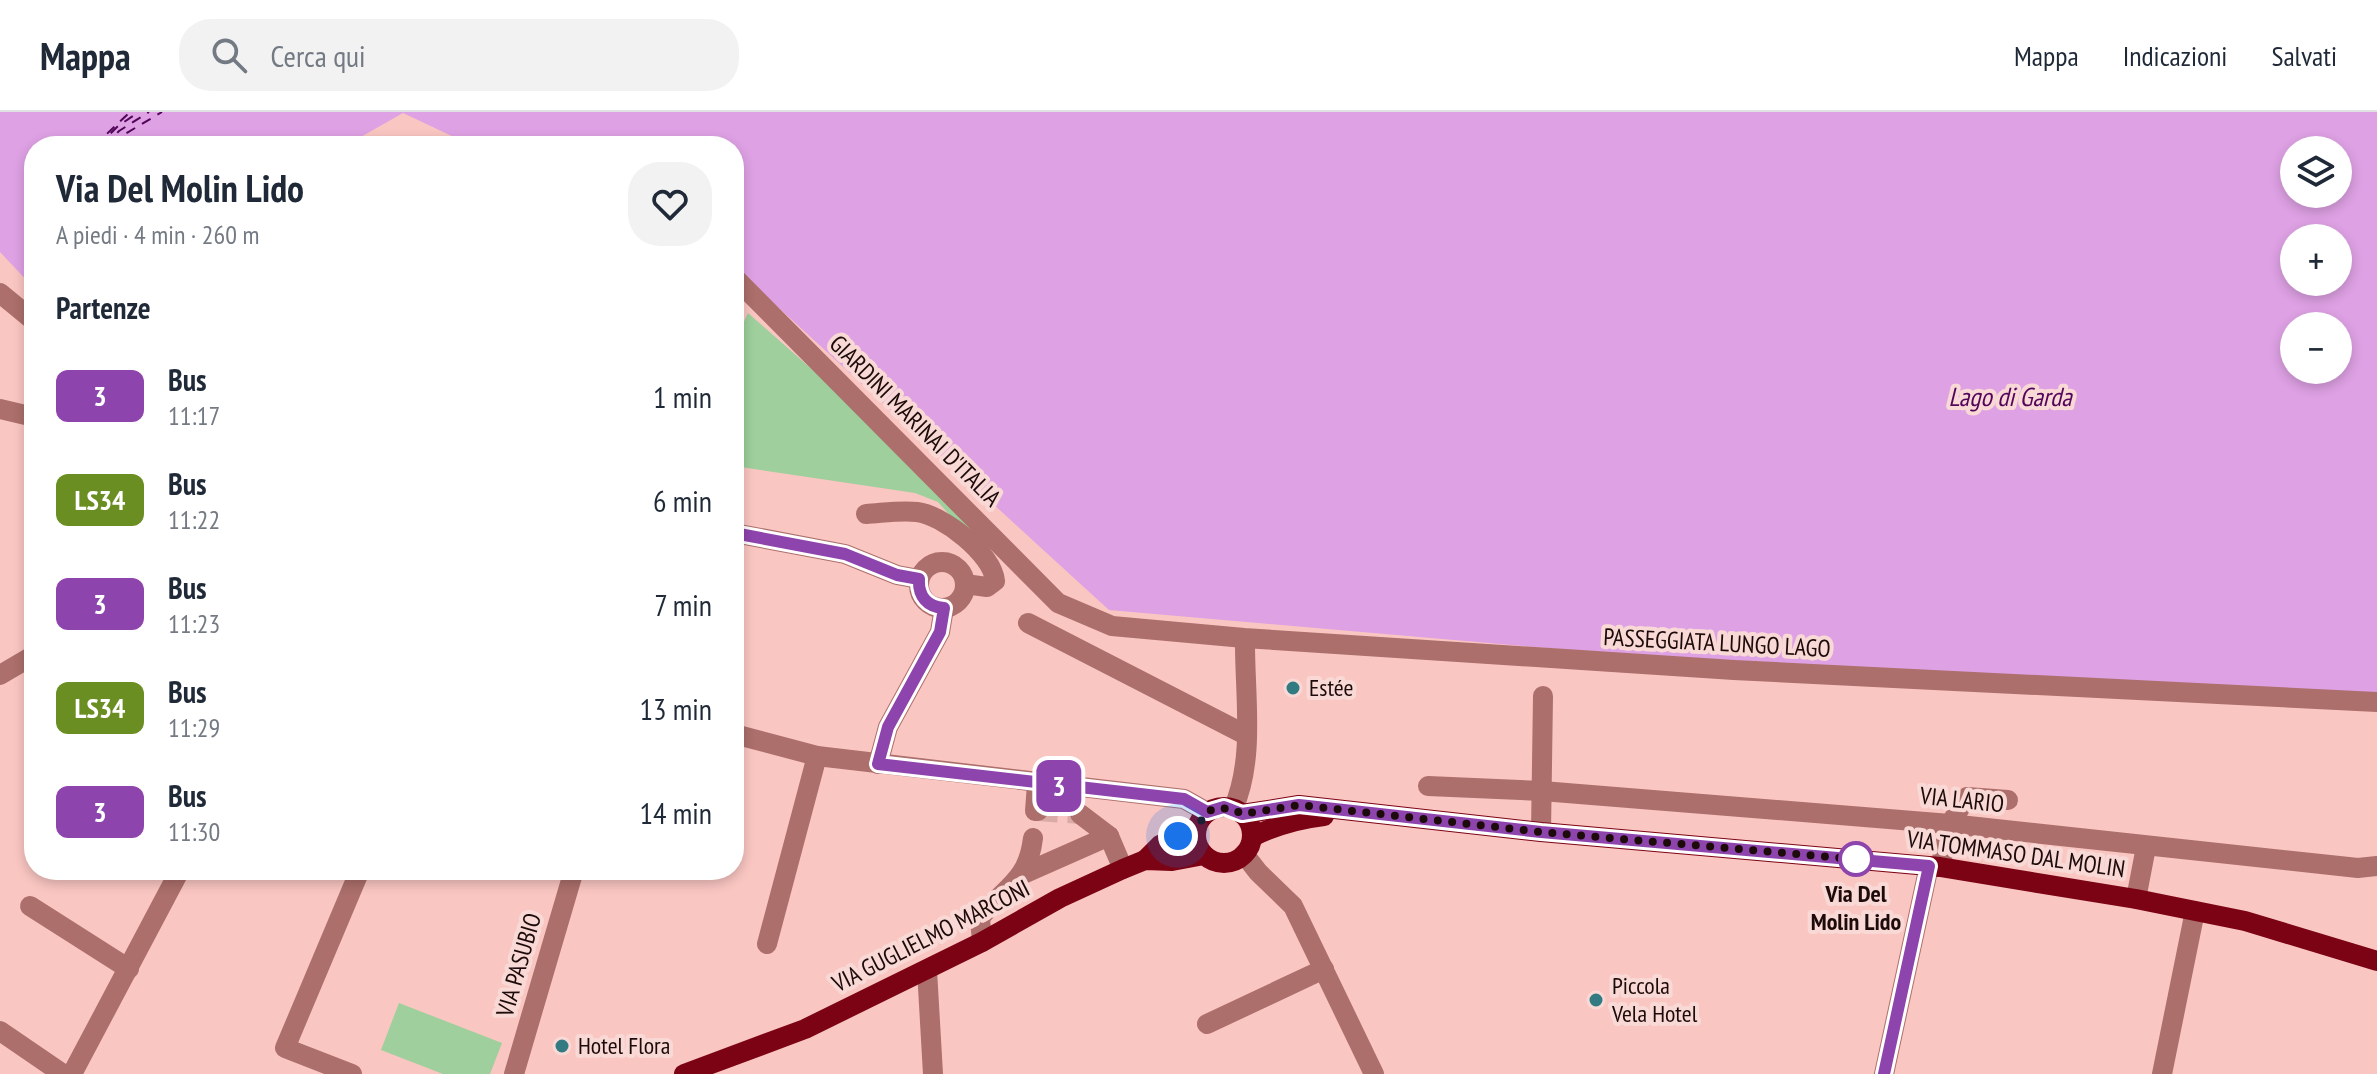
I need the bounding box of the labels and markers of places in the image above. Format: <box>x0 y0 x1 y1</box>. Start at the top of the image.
place label: Estée <box>1309 672 1353 703</box>
marker: Estée <box>1284 679 1302 697</box>
marker: Via Del Molin Lido <box>1839 842 1873 876</box>
place label: Via Del Molin Lido <box>1811 878 1902 937</box>
place label: Piccola Vela Hotel <box>1611 970 1698 1029</box>
marker: Piccola Vela Hotel <box>1587 991 1605 1009</box>
place label: Hotel Flora <box>578 1030 670 1061</box>
marker: Hotel Flora <box>553 1037 571 1055</box>

